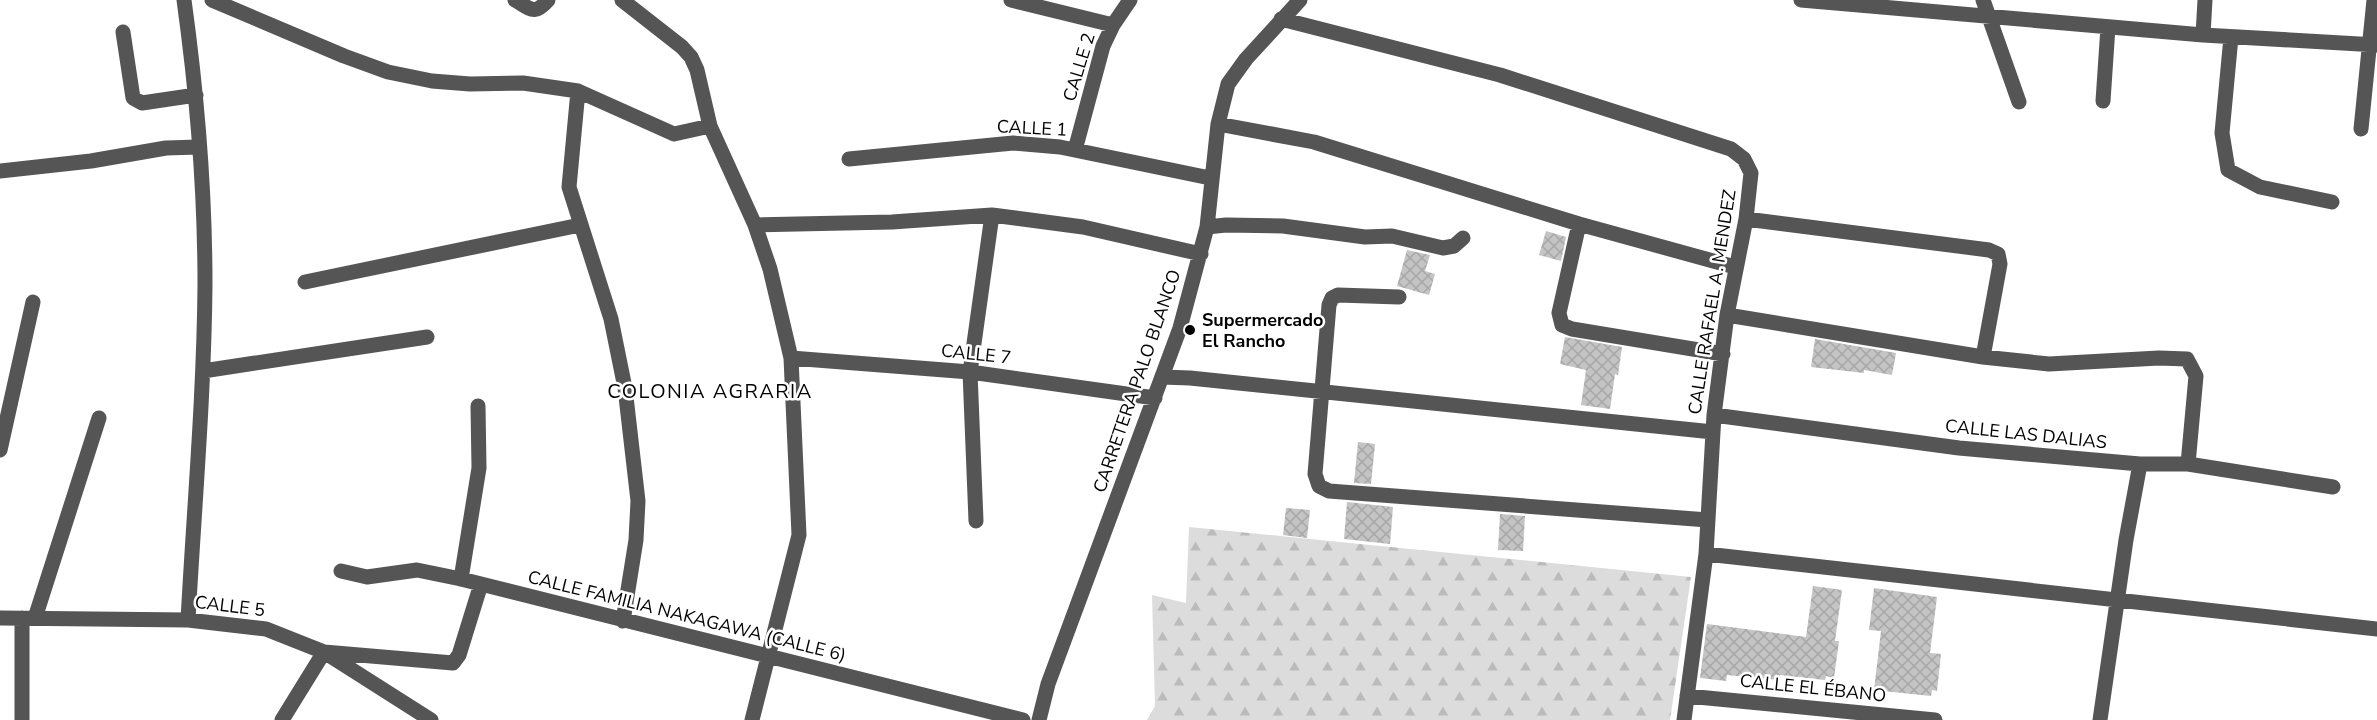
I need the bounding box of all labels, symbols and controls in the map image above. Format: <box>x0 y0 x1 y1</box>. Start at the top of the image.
street label: CALLE 2 <box>1057 30 1101 104</box>
street label: CALLE 1 <box>996 114 1068 142</box>
street label: CALLE RAFAEL A. MENDEZ <box>1682 188 1742 416</box>
street label: CARRETERA PALO BLANCO <box>1087 266 1187 496</box>
place label: Supermercado El Rancho <box>1202 308 1323 353</box>
marker: Supermercado El Rancho <box>1183 323 1197 337</box>
street label: CALLE 7 <box>940 338 1012 370</box>
district label: COLONIA AGRARIA <box>607 378 813 405</box>
street label: CALLE LAS DALIAS <box>1944 414 2108 454</box>
street label: CALLE FAMILIA NAKAGAWA (CALLE 6) <box>525 565 849 667</box>
street label: CALLE 5 <box>194 590 266 622</box>
street label: CALLE EL ÉBANO <box>1739 668 1887 708</box>

